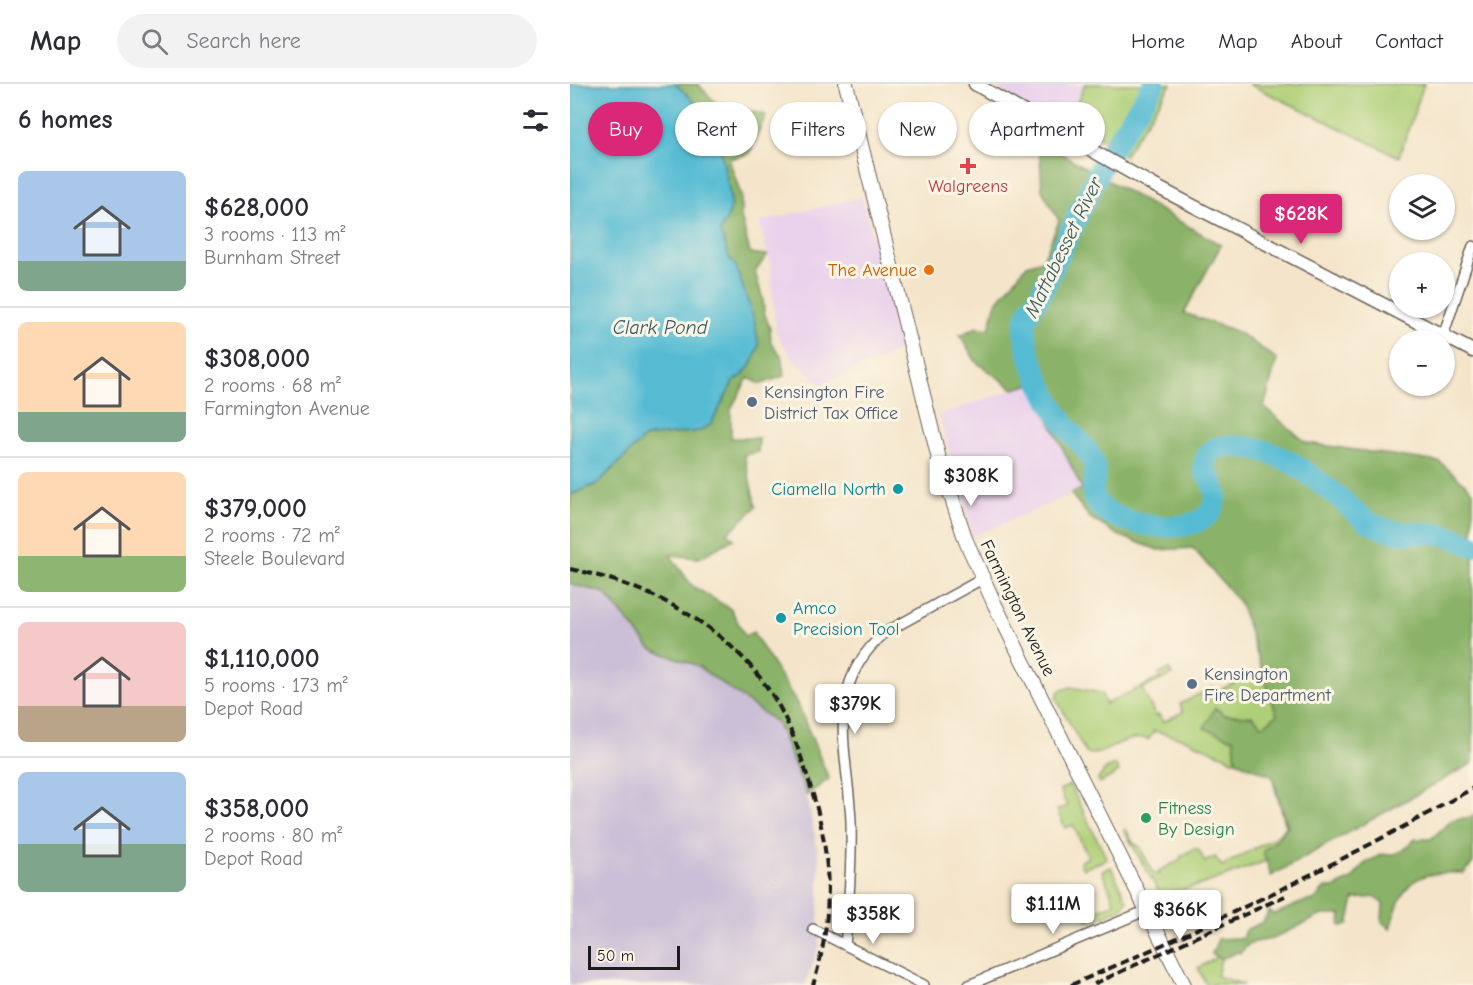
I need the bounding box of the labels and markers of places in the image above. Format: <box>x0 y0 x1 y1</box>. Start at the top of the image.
marker: Walgreens <box>961 159 975 173</box>
place label: Walgreens <box>928 176 1008 197</box>
pin: $628K <box>1259 194 1343 245</box>
place label: The Avenue <box>828 260 917 281</box>
marker: The Avenue <box>922 263 936 277</box>
place label: Kensington Fire District Tax Office <box>764 382 898 424</box>
marker: Kensington Fire District Tax Office <box>745 395 759 409</box>
pin: $308K <box>929 456 1013 507</box>
place label: Ciamella North <box>771 479 886 500</box>
marker: Ciamella North <box>891 482 905 496</box>
place label: Amco Precision Tool <box>793 598 899 640</box>
marker: Amco Precision Tool <box>774 611 788 625</box>
place label: Kensington Fire Department <box>1204 664 1332 706</box>
marker: Kensington Fire Department <box>1185 677 1199 691</box>
pin: $379K <box>813 684 897 735</box>
place label: Fitness By Design <box>1158 798 1235 840</box>
marker: Fitness By Design <box>1139 811 1153 825</box>
pin: $1.11M <box>1004 884 1102 935</box>
pin: $366K <box>1138 890 1222 941</box>
pin: $358K <box>831 894 915 945</box>

